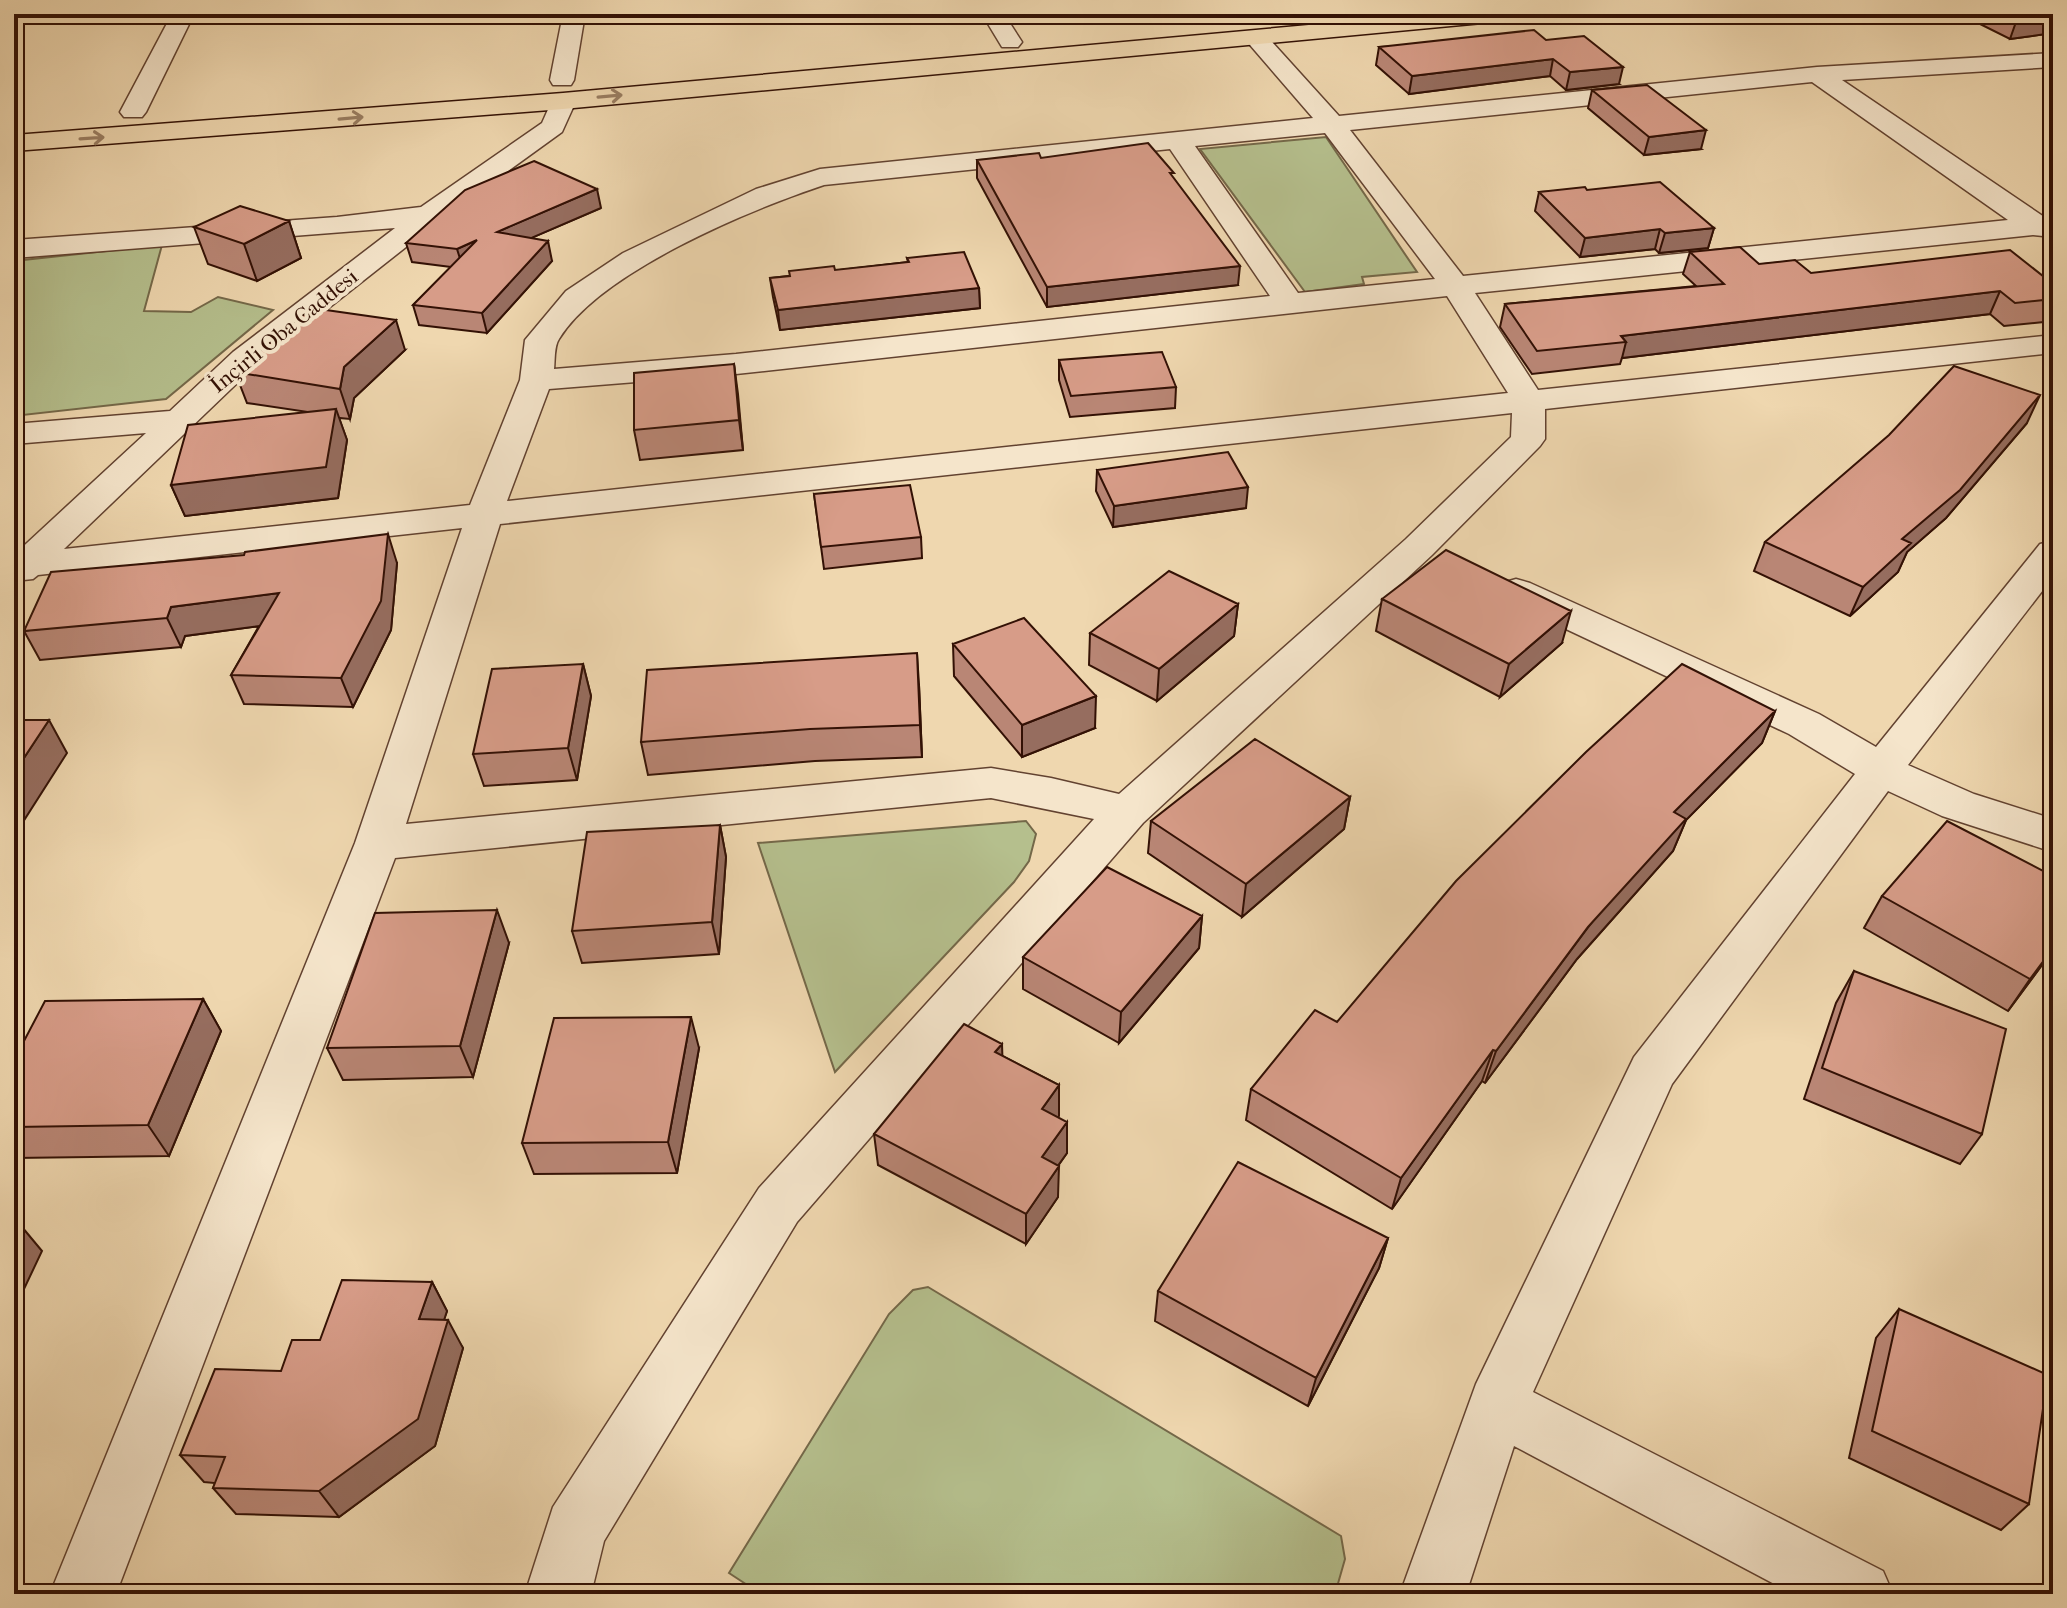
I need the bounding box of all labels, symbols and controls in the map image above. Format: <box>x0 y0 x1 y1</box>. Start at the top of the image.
one-way arrow <box>596 89 623 104</box>
one-way arrow <box>337 110 364 125</box>
one-way arrow <box>78 130 105 145</box>
street label: İnçirli Oba Caddesi <box>204 262 363 398</box>

